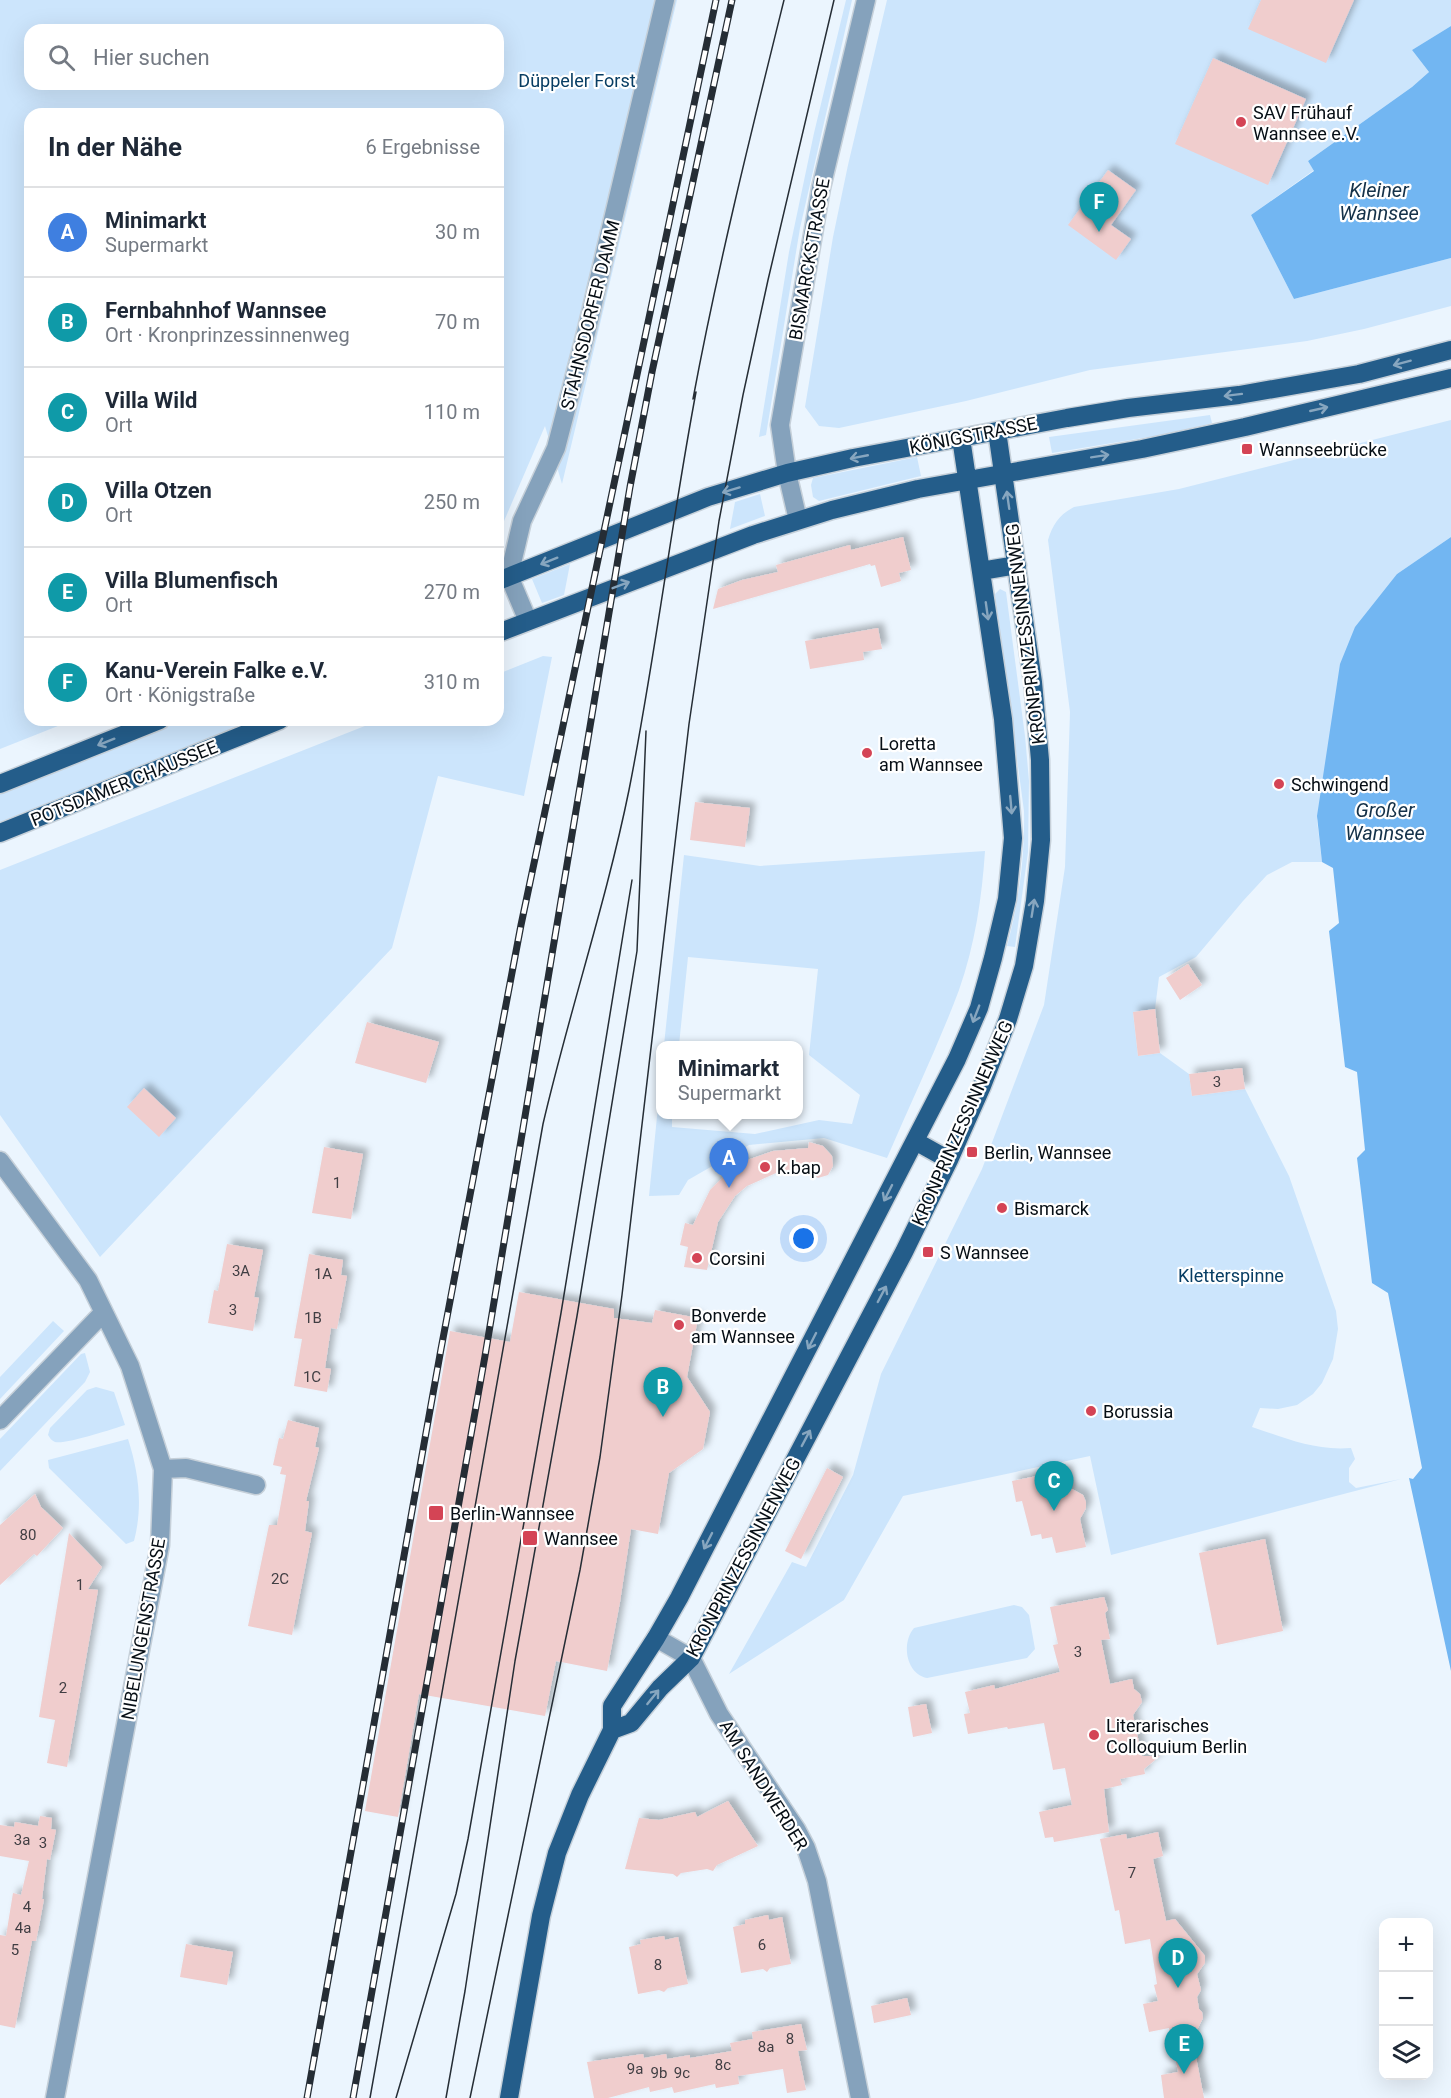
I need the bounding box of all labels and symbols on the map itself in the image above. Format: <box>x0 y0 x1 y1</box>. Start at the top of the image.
park label: Düppeler Forst <box>518 70 636 91</box>
place label: SAV Frühauf Wannsee e.V. <box>1253 102 1360 144</box>
marker: SAV Frühauf Wannsee e.V. <box>1234 115 1248 129</box>
street label: BISMARCKSTRASSE <box>784 176 834 342</box>
water label: Kleiner Wannsee <box>1339 178 1419 225</box>
pin: F <box>1080 182 1118 232</box>
street label: STAHNSDORFER DAMM <box>556 218 624 412</box>
one-way arrow <box>1393 357 1412 369</box>
one-way arrow <box>1224 390 1244 401</box>
one-way arrow <box>1309 403 1328 414</box>
street label: KÖNIGSTRASSE <box>908 412 1038 458</box>
place label: Wannseebrücke <box>1259 439 1387 460</box>
marker: Wannseebrücke <box>1240 442 1254 456</box>
one-way arrow <box>1090 450 1110 461</box>
one-way arrow <box>849 452 869 463</box>
one-way arrow <box>722 485 741 496</box>
one-way arrow <box>1003 491 1014 511</box>
street label: KRONPRINZESSINNENWEG <box>1001 522 1049 746</box>
one-way arrow <box>540 556 559 567</box>
one-way arrow <box>612 579 630 590</box>
one-way arrow <box>982 601 993 621</box>
place label: Loretta am Wannsee <box>879 733 983 775</box>
street label: POTSDAMER CHAUSSEE <box>28 736 220 830</box>
one-way arrow <box>97 737 116 748</box>
marker: Loretta am Wannsee <box>860 746 874 760</box>
place label: Schwingend <box>1291 774 1389 795</box>
marker: Schwingend <box>1272 777 1286 791</box>
one-way arrow <box>1005 794 1016 814</box>
water label: Großer Wannsee <box>1345 798 1425 845</box>
one-way arrow <box>1028 899 1039 919</box>
one-way arrow <box>970 1004 981 1022</box>
street label: KRONPRINZESSINNENWEG <box>907 1017 1017 1229</box>
house number: 3 <box>1213 1073 1221 1091</box>
pin: A <box>710 1138 748 1188</box>
place label: Berlin, Wannsee <box>984 1142 1111 1163</box>
marker: Berlin, Wannsee <box>965 1145 979 1159</box>
place label: k.bap <box>777 1157 821 1178</box>
marker: k.bap <box>758 1160 772 1174</box>
house number: 1 <box>333 1174 341 1192</box>
one-way arrow <box>882 1184 893 1202</box>
place label: Bismarck <box>1014 1198 1090 1219</box>
marker: Bismarck <box>995 1201 1009 1215</box>
your location <box>789 1224 818 1253</box>
place label: S Wannsee <box>940 1242 1029 1263</box>
marker: S Wannsee <box>921 1245 935 1259</box>
place label: Corsini <box>709 1248 765 1269</box>
marker: Corsini <box>690 1251 704 1265</box>
house number: 3A <box>232 1262 250 1280</box>
house number: 1A <box>314 1265 332 1283</box>
park label: Kletterspinne <box>1178 1265 1284 1286</box>
one-way arrow <box>877 1286 888 1304</box>
house number: 3 <box>229 1301 237 1319</box>
place label: Bonverde am Wannsee <box>691 1305 795 1347</box>
house number: 1B <box>304 1309 322 1327</box>
marker: Bonverde am Wannsee <box>672 1318 686 1332</box>
one-way arrow <box>805 1332 817 1350</box>
house number: 1C <box>303 1368 321 1386</box>
pin: B <box>644 1368 682 1417</box>
place label: Borussia <box>1103 1401 1173 1422</box>
marker: Borussia <box>1084 1404 1098 1418</box>
one-way arrow <box>801 1430 812 1448</box>
street label: KRONPRINZESSINNENWEG <box>682 1454 804 1660</box>
pin: C <box>1034 1462 1074 1511</box>
place label: Berlin-Wannsee <box>450 1503 574 1524</box>
marker: Berlin-Wannsee <box>427 1504 445 1522</box>
house number: 80 <box>20 1526 36 1544</box>
place label: Wannsee <box>544 1528 618 1549</box>
marker: Wannsee <box>521 1529 539 1547</box>
one-way arrow <box>702 1532 714 1549</box>
street label: NIBELUNGENSTRASSE <box>117 1537 169 1721</box>
house number: 2C <box>271 1570 289 1588</box>
house number: 1 <box>76 1576 84 1594</box>
house number: 3 <box>1074 1643 1082 1661</box>
house number: 2 <box>59 1679 67 1697</box>
one-way arrow <box>646 1689 659 1705</box>
place label: Literarisches Colloquium Berlin <box>1106 1715 1247 1757</box>
street label: AM SANDWERDER <box>716 1716 812 1854</box>
marker: Literarisches Colloquium Berlin <box>1087 1728 1101 1742</box>
house number: 3a <box>14 1831 30 1849</box>
house number: 3 <box>39 1834 47 1852</box>
house number: 7 <box>1128 1864 1136 1882</box>
house number: 4 <box>23 1898 32 1916</box>
house number: 4a <box>15 1919 31 1937</box>
house number: 6 <box>758 1936 766 1954</box>
pin: D <box>1158 1938 1198 1988</box>
house number: 5 <box>11 1941 19 1959</box>
house number: 8 <box>654 1956 662 1974</box>
pin: E <box>1164 2024 1204 2074</box>
house number: 8 <box>786 2030 794 2048</box>
house number: 8a <box>758 2038 774 2056</box>
house number: 8c <box>715 2056 731 2074</box>
house number: 9a <box>627 2060 643 2078</box>
house number: 9b <box>651 2064 667 2082</box>
house number: 9c <box>674 2064 690 2082</box>

